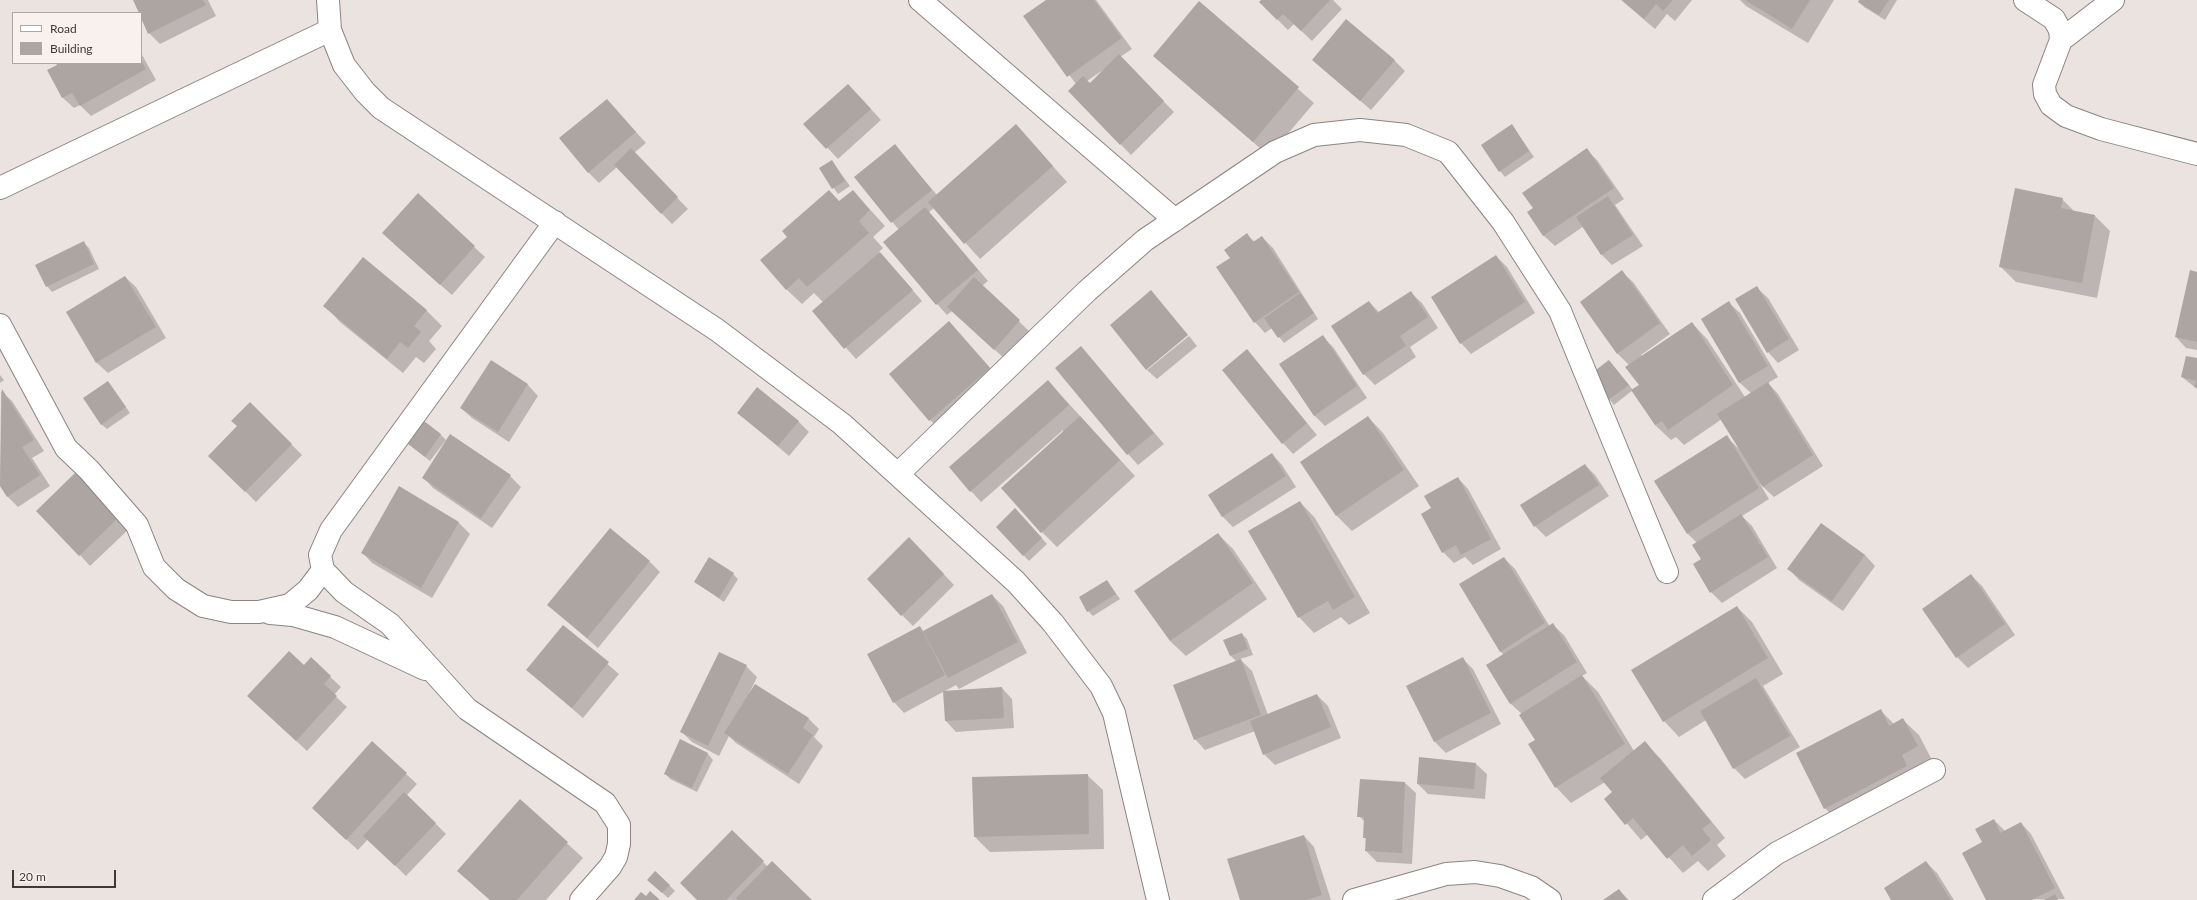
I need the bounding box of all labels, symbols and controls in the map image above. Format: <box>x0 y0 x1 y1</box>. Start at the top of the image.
legend <box>12 12 142 64</box>
text: Road <box>50 21 77 36</box>
text: Building <box>50 41 93 56</box>
scale bar <box>14 862 118 888</box>
text: 20 m <box>19 869 46 884</box>

